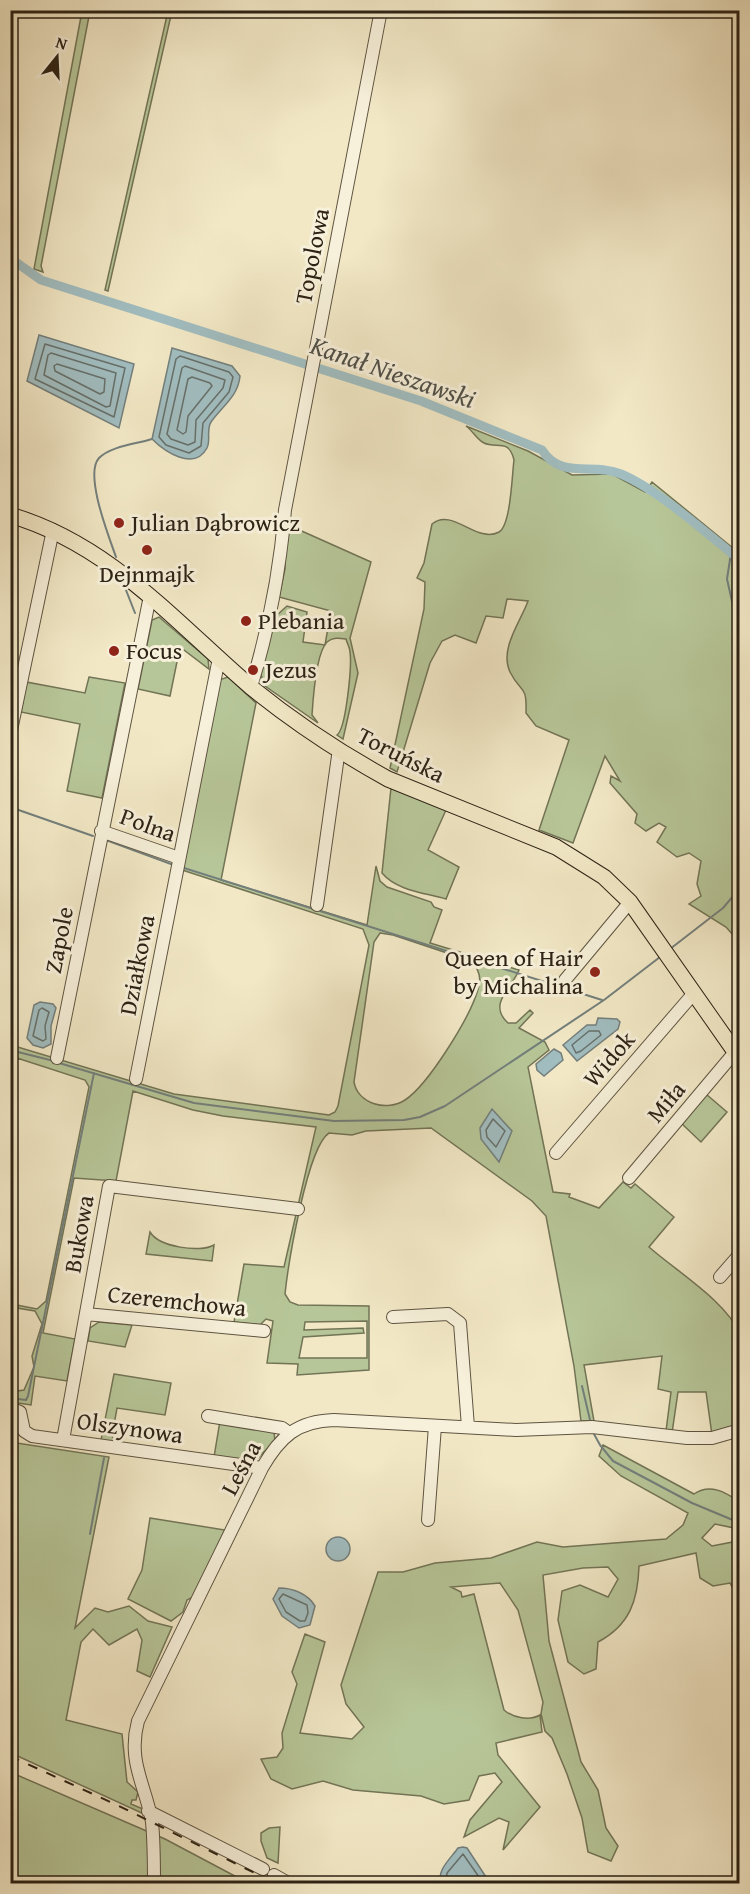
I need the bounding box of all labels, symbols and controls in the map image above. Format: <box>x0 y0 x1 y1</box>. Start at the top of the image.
north arrow <box>27 27 87 87</box>
text: N <box>53 30 71 56</box>
street label: Topolowa <box>285 205 338 307</box>
water label: Kanał Nieszawski <box>305 325 481 418</box>
place label: Julian Dąbrowicz <box>128 505 300 540</box>
marker: Julian Dąbrowicz <box>112 516 126 530</box>
marker: Dejnmajk <box>140 543 154 557</box>
place label: Dejnmajk <box>99 556 195 591</box>
place label: Plebania <box>258 603 345 638</box>
marker: Plebania <box>239 614 253 628</box>
place label: Focus <box>126 633 182 668</box>
marker: Focus <box>107 644 121 658</box>
place label: Jezus <box>262 652 317 687</box>
marker: Jezus <box>246 663 260 677</box>
street label: Toruńska <box>351 718 452 792</box>
street label: Polna <box>116 798 181 851</box>
street label: Zapole <box>35 904 82 976</box>
street label: Działkowa <box>110 911 164 1018</box>
place label: Queen of Hair by Michalina <box>445 940 584 1003</box>
marker: Queen of Hair by Michalina <box>588 965 602 979</box>
street label: Widok <box>574 1022 643 1094</box>
street label: Miła <box>638 1073 694 1130</box>
street label: Bukowa <box>54 1192 103 1275</box>
street label: Czeremchowa <box>106 1276 249 1325</box>
street label: Olszynowa <box>75 1403 186 1452</box>
street label: Leśna <box>212 1434 270 1501</box>

